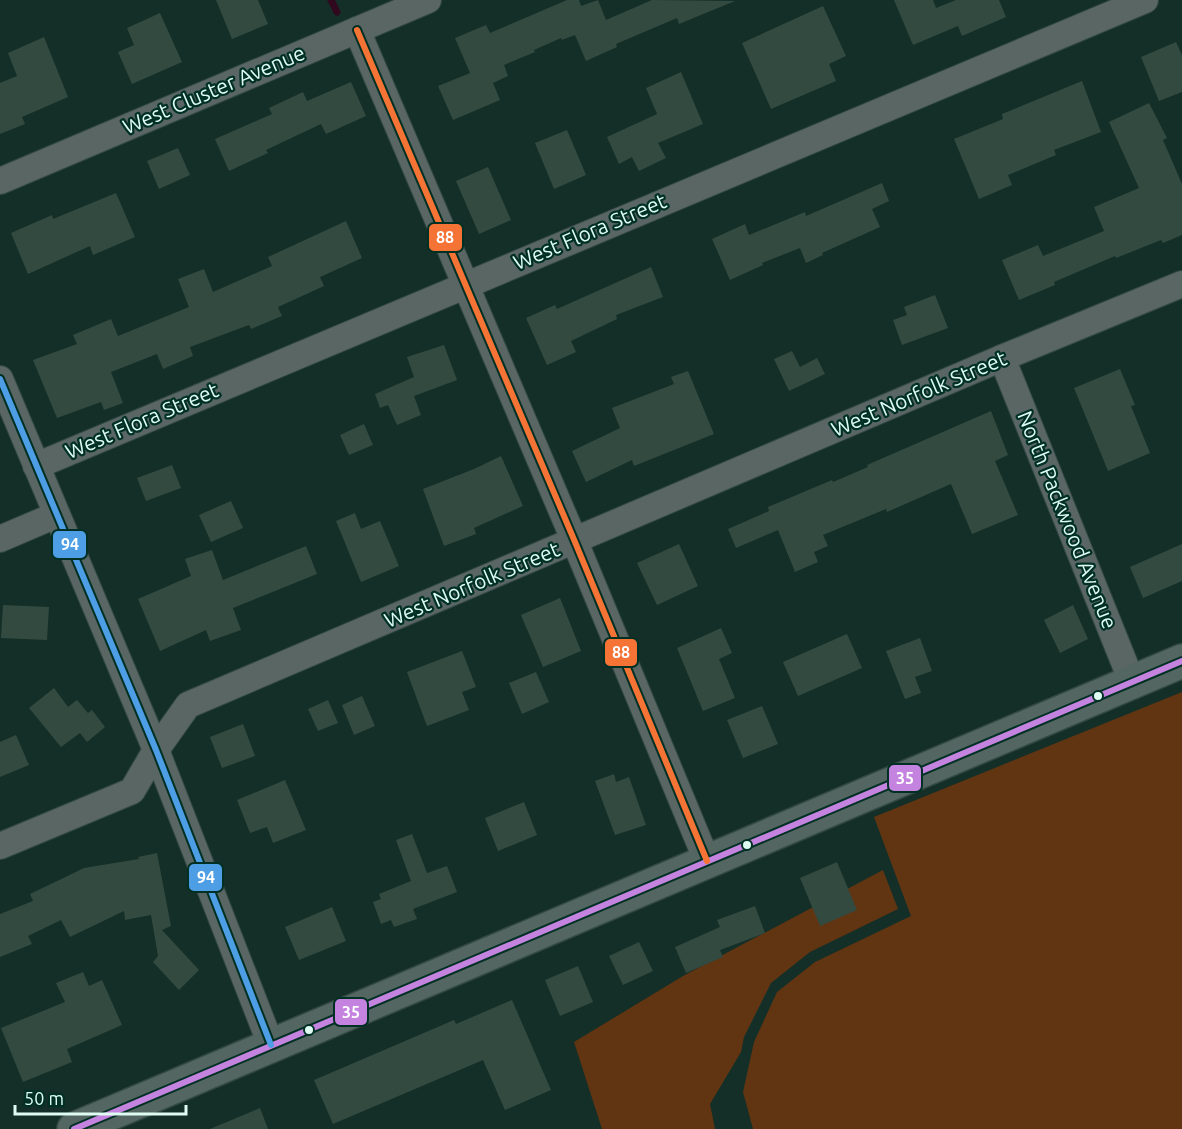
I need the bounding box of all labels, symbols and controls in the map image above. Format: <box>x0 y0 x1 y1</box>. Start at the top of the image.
street label: West Cluster Avenue <box>119 40 308 138</box>
street label: West Flora Street <box>509 188 670 274</box>
line badge: 88 <box>428 223 463 252</box>
text: 88 <box>436 228 454 246</box>
street label: West Norfolk Street <box>827 345 1010 441</box>
street label: West Flora Street <box>61 377 222 463</box>
street label: North Packwood Avenue <box>1013 407 1123 632</box>
line badge: 94 <box>52 530 87 559</box>
text: 94 <box>61 535 79 553</box>
street label: West Norfolk Street <box>380 536 563 632</box>
line badge: 88 <box>604 638 638 667</box>
text: 88 <box>612 643 630 661</box>
unlabelled marker <box>1092 690 1104 702</box>
line badge: 35 <box>888 764 922 792</box>
text: 35 <box>896 769 914 787</box>
unlabelled marker <box>741 839 753 851</box>
line badge: 94 <box>188 863 223 892</box>
text: 94 <box>197 868 215 886</box>
line badge: 35 <box>334 998 368 1026</box>
text: 35 <box>342 1003 360 1021</box>
unlabelled marker <box>303 1024 315 1036</box>
scale bar <box>15 1078 186 1116</box>
text: 50 m <box>24 1088 64 1108</box>

